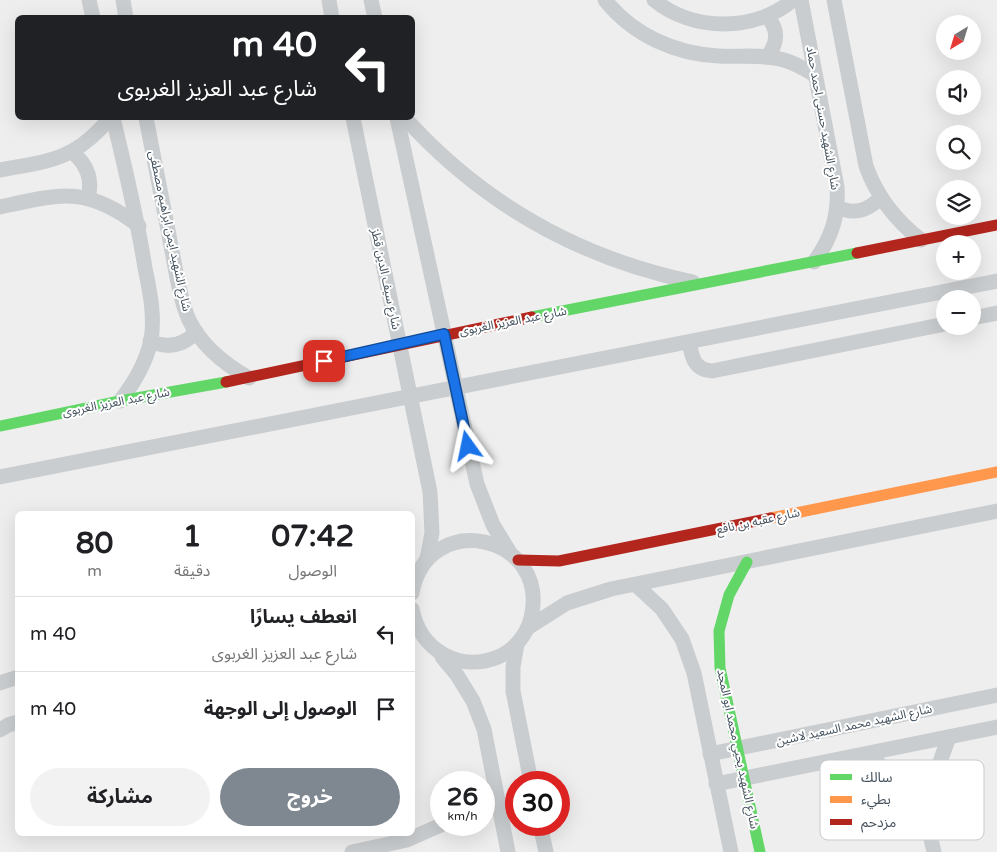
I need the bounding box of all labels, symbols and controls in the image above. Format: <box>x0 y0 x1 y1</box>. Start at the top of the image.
north arrow <box>936 15 981 60</box>
map controls <box>936 15 981 335</box>
text: 40 m <box>232 24 317 66</box>
icon: left <box>335 35 400 100</box>
street label: شارع الشهيد حسنى احمد حماد <box>801 45 843 191</box>
button: sound <box>936 70 981 115</box>
text: شارع عبد العزيز الغربوى <box>117 76 317 102</box>
button: search <box>936 125 981 170</box>
street label: شارع الشهيد ايمن ابراهيم مصطفى <box>144 150 194 313</box>
button: layers <box>936 180 981 225</box>
street label: شارع سيف الدين قطز <box>366 226 404 331</box>
button: + <box>936 235 981 280</box>
button: − <box>936 290 981 335</box>
street label: شارع عبد العزيز الغربوى <box>458 304 568 340</box>
pin <box>303 340 345 382</box>
icon: arrive <box>310 347 338 375</box>
street label: شارع عبد العزيز الغربوى <box>61 385 171 421</box>
position arrow <box>441 419 493 471</box>
street label: شارع عقبه بن نافع <box>715 505 802 539</box>
text: 1 <box>183 518 202 555</box>
text: 07:42 <box>271 518 354 555</box>
text: 80 <box>76 525 113 562</box>
text: m <box>87 561 102 581</box>
text: دقيقة <box>174 561 210 581</box>
text: الوصول <box>288 561 337 581</box>
text: انعطف يسارًا <box>250 606 357 628</box>
icon: left <box>372 620 400 648</box>
text: 40 m <box>30 623 76 645</box>
text: شارع عبد العزيز الغربوى <box>212 644 357 664</box>
street label: شارع الشهيد يحيي محمد ابو المجد <box>712 668 762 831</box>
icon: arrive <box>372 695 400 723</box>
text: 40 m <box>30 698 76 720</box>
text: الوصول إلى الوجهة <box>204 698 357 720</box>
street label: شارع الشهيد محمد السعيد لاشين <box>775 702 934 750</box>
legend <box>820 760 984 840</box>
button: مشاركة <box>30 768 210 826</box>
button: خروج <box>220 768 400 826</box>
text: سالك <box>861 769 893 786</box>
speed limit sign: 30 <box>505 771 570 836</box>
text: 26 <box>447 782 478 812</box>
text: بطيء <box>861 791 891 810</box>
text: km/h <box>447 809 478 823</box>
text: مزدحم <box>861 814 896 833</box>

